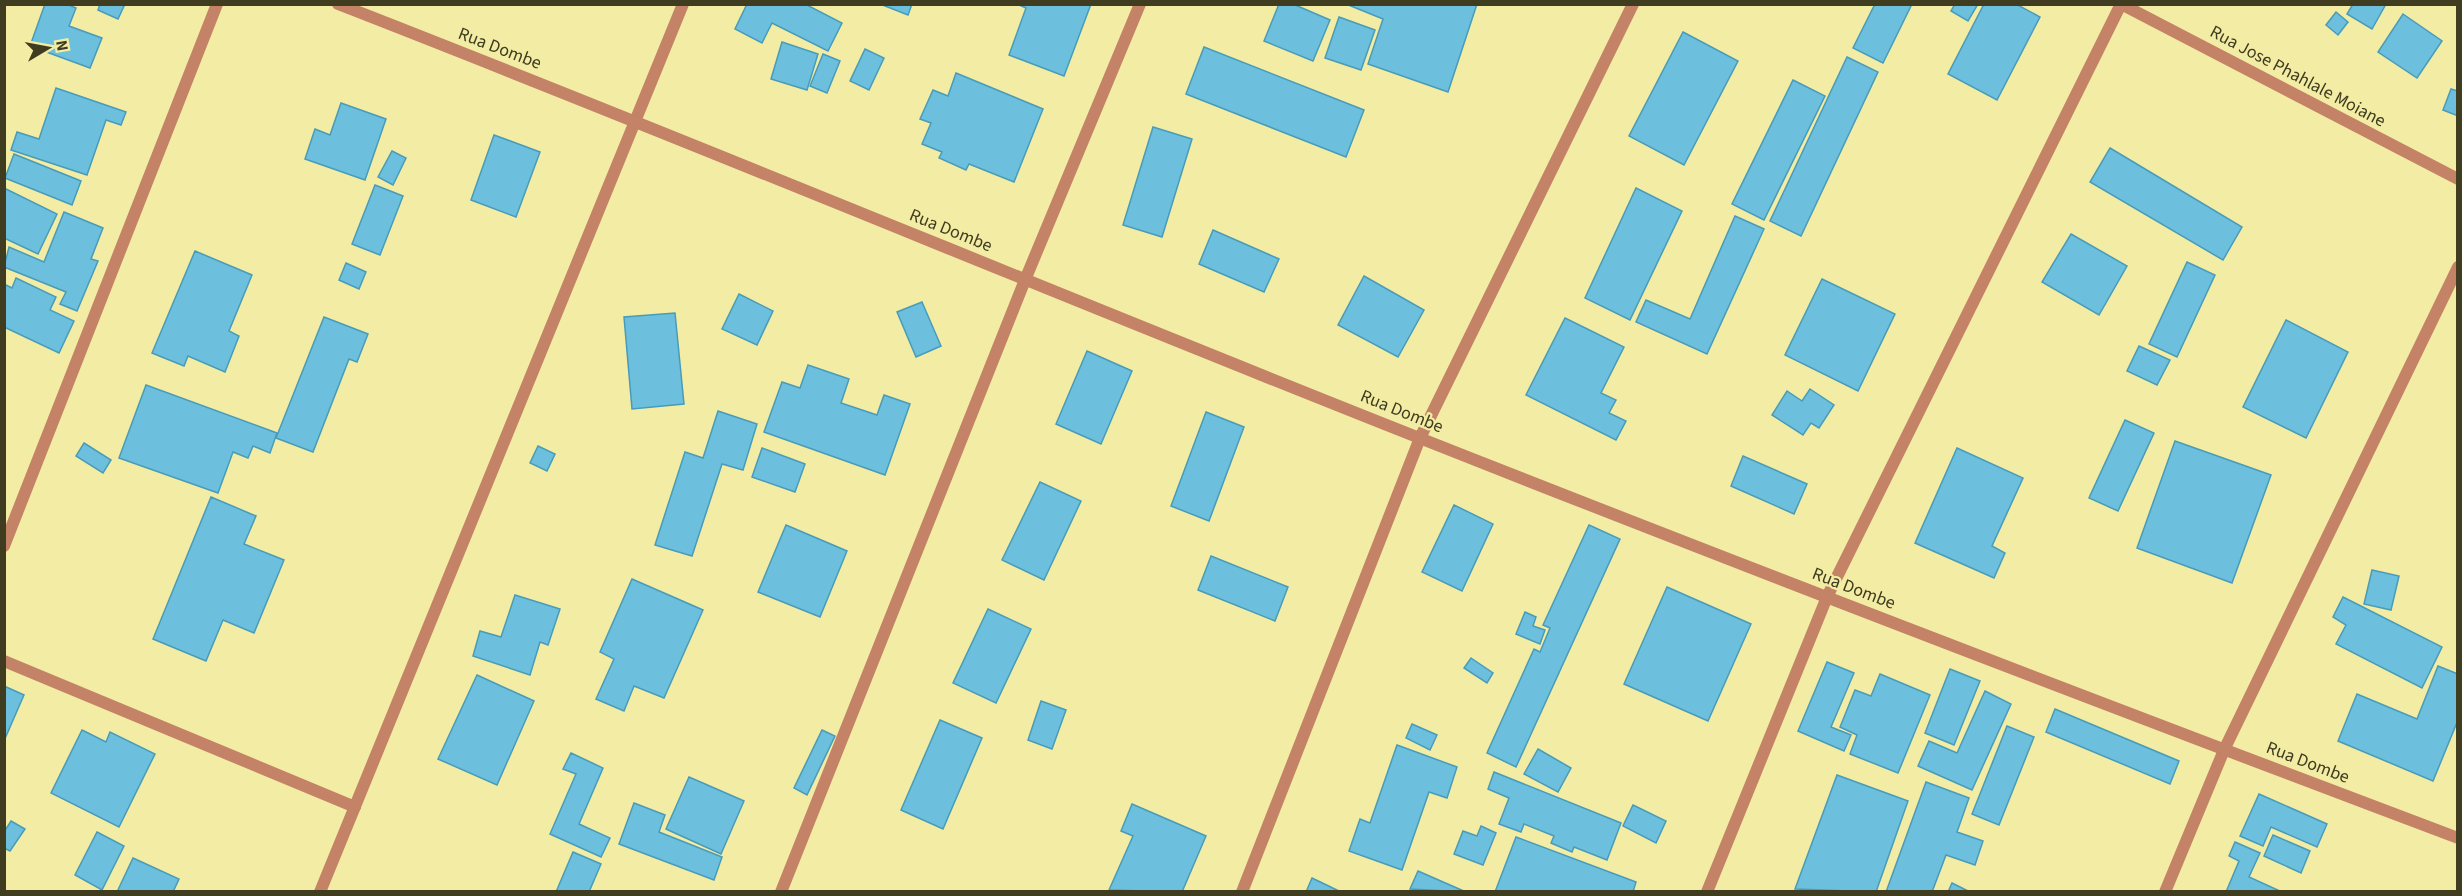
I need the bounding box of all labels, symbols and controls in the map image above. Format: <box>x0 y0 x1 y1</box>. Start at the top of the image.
north arrow <box>18 18 78 78</box>
street label: Rua Jose Phahlale Moiane <box>2205 19 2390 133</box>
street label: Rua Dombe <box>455 21 545 76</box>
text: N <box>50 38 74 53</box>
street label: Rua Dombe <box>906 203 996 258</box>
street label: Rua Dombe <box>1357 384 1447 439</box>
street label: Rua Dombe <box>1809 561 1899 616</box>
street label: Rua Dombe <box>2263 735 2353 790</box>

